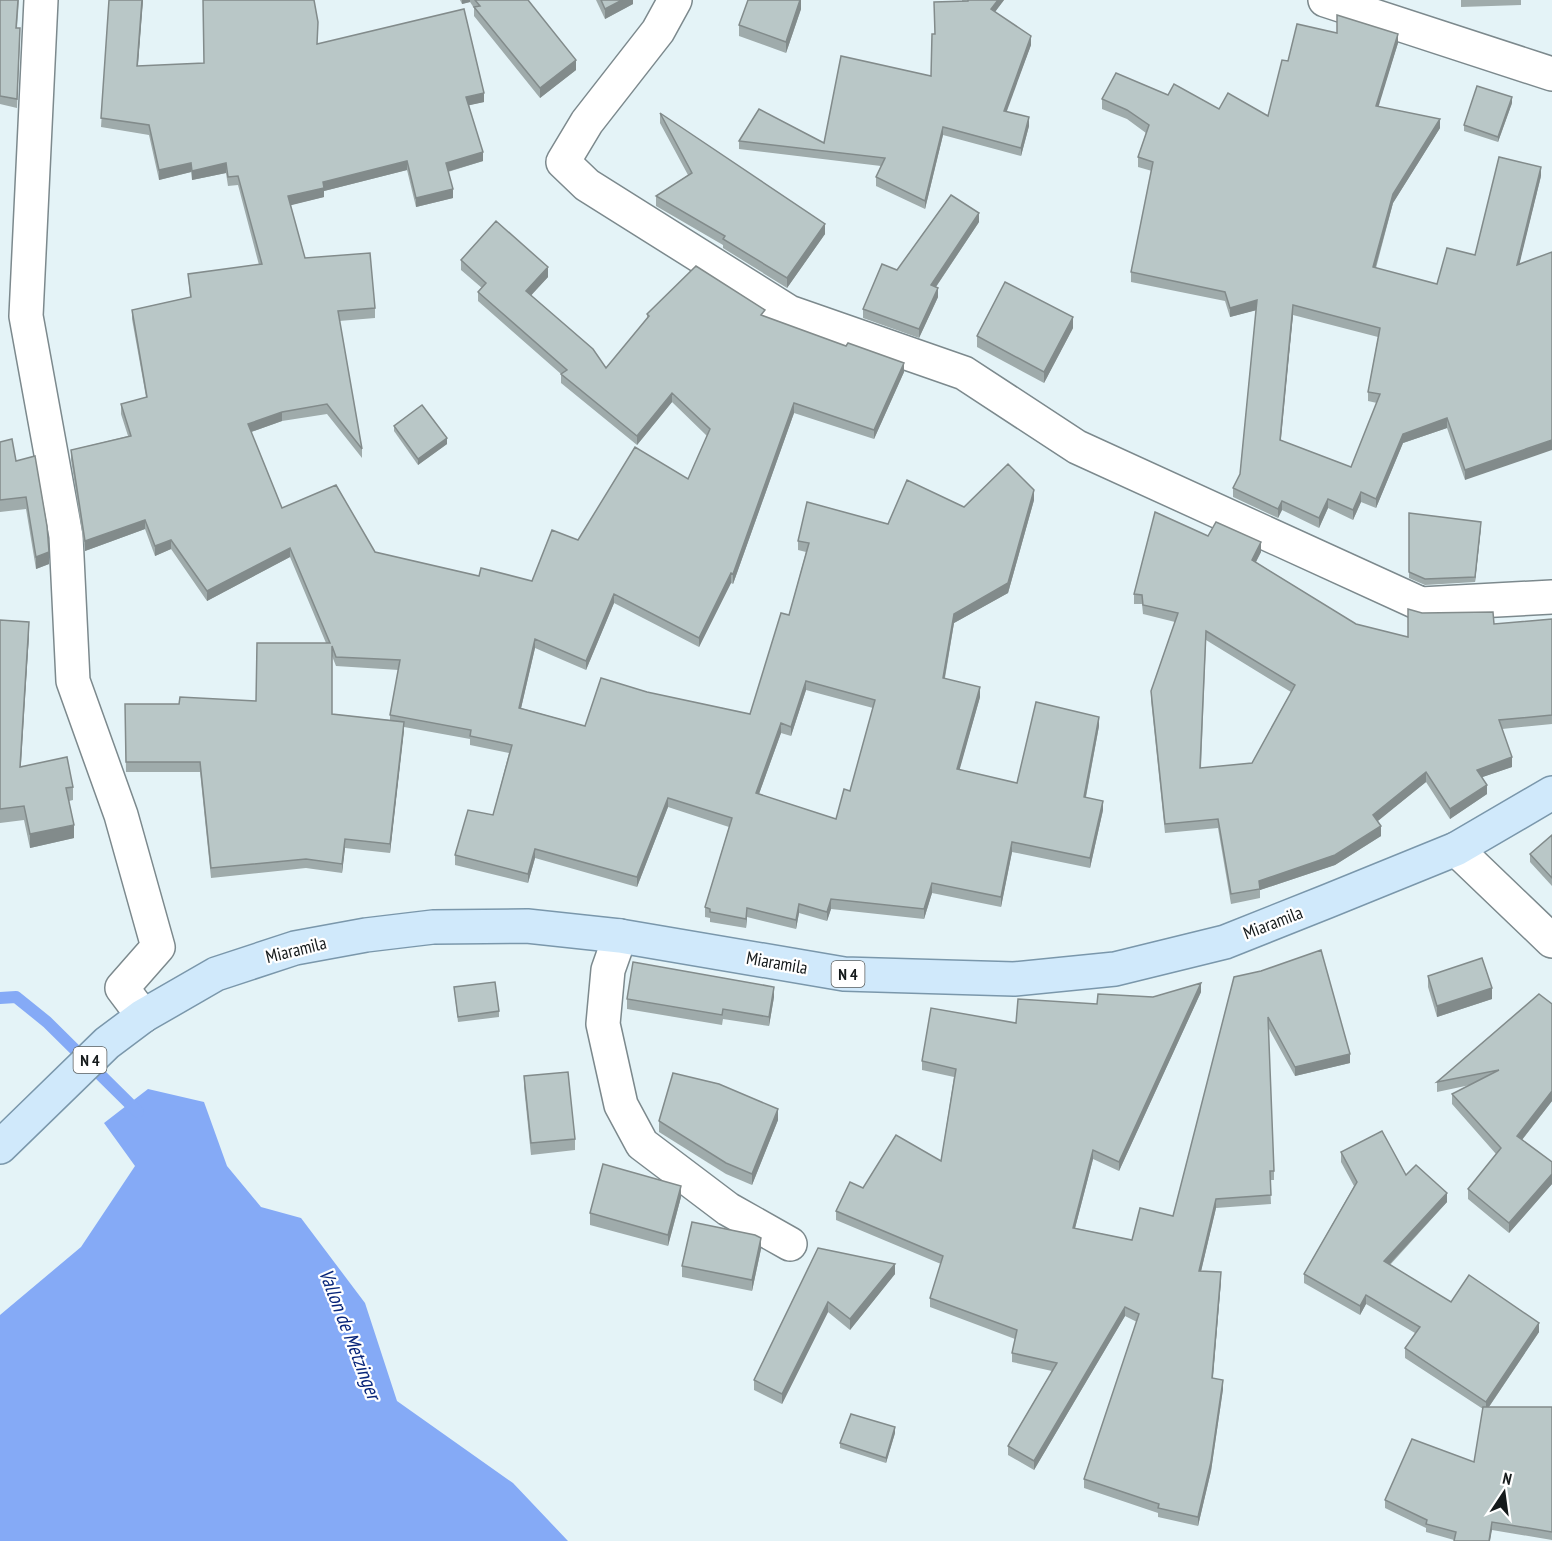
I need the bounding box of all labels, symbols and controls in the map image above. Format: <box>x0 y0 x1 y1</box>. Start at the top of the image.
street label: Miaramila <box>1240 901 1306 944</box>
street label: Miaramila <box>263 931 329 968</box>
street label: Miaramila <box>745 946 809 979</box>
road number: N 4 <box>832 961 864 987</box>
road number: N 4 <box>74 1047 106 1073</box>
water label: Vallon de Metzinger <box>313 1265 388 1405</box>
north arrow <box>1474 1463 1534 1523</box>
text: N <box>1501 1468 1514 1489</box>

